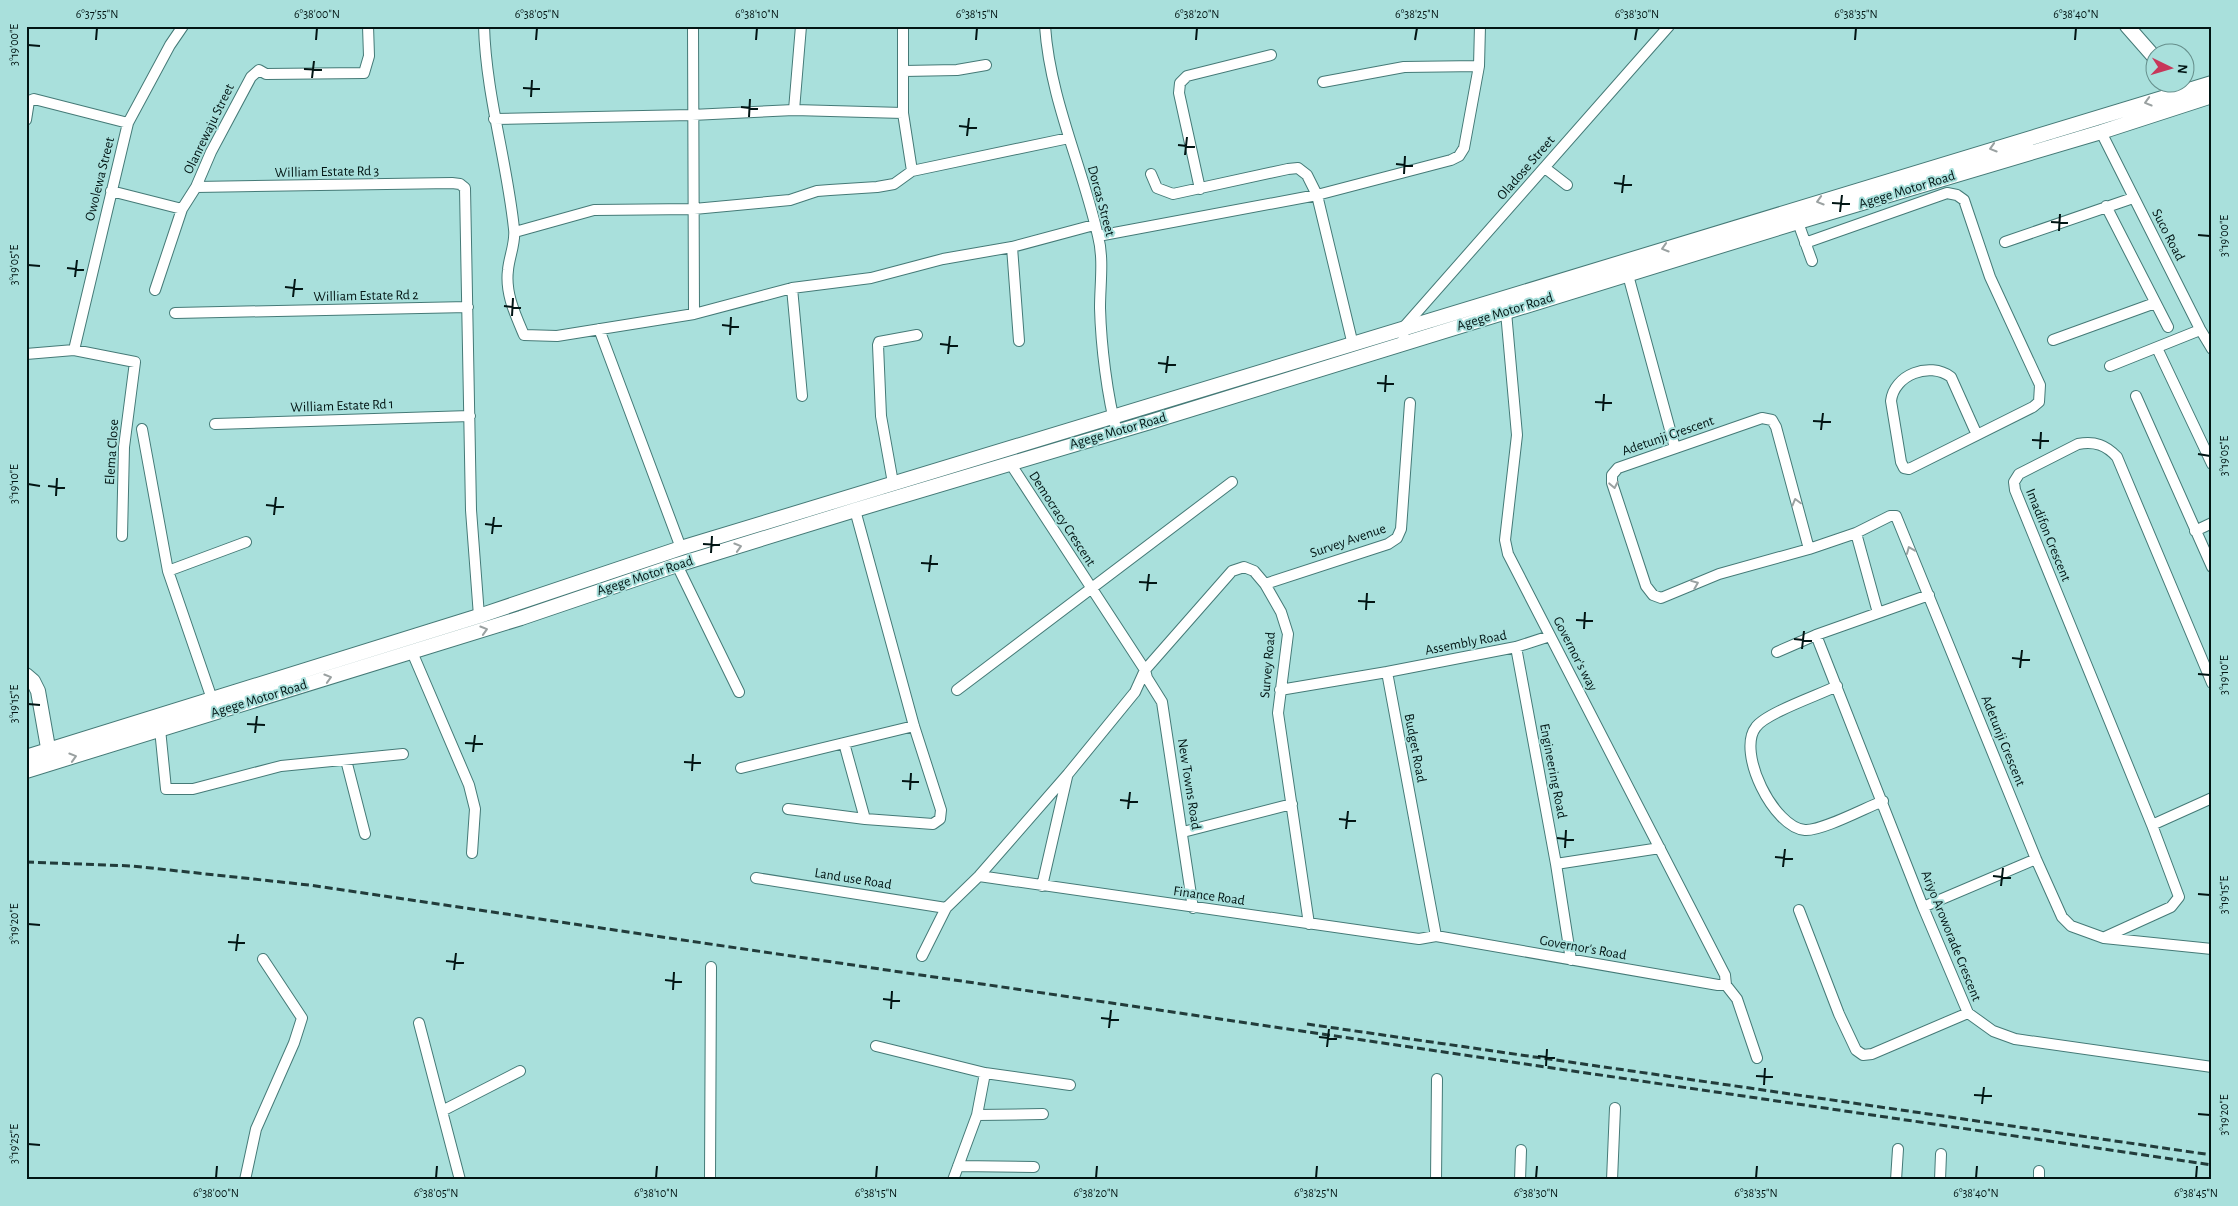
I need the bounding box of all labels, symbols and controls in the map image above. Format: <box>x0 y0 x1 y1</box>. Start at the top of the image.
text: 6°37'55"N <box>76 8 118 20</box>
text: 6°38'00"N <box>294 8 340 20</box>
text: 6°38'05"N <box>515 8 559 20</box>
text: 6°38'10"N <box>735 8 779 20</box>
text: 6°38'15"N <box>956 8 998 20</box>
text: 6°38'20"N <box>1174 8 1220 20</box>
text: 6°38'25"N <box>1395 8 1439 20</box>
text: 6°38'30"N <box>1615 8 1659 20</box>
text: 6°38'35"N <box>1834 8 1878 20</box>
text: 6°38'40"N <box>2053 8 2099 20</box>
text: 3°19'00"E <box>8 24 20 66</box>
north arrow <box>2146 42 2196 92</box>
text: N <box>2175 64 2189 75</box>
street label: Olanrewaju Street <box>181 81 237 176</box>
one-way arrow <box>2145 97 2153 107</box>
street label: Oladose Street <box>1495 133 1558 203</box>
street label: Owolewa Street <box>83 135 117 222</box>
one-way arrow <box>1989 143 1997 153</box>
street label: William Estate Rd 3 <box>275 164 380 180</box>
street label: Dorcas Street <box>1085 164 1117 238</box>
street label: Agege Motor Road <box>1857 169 1957 211</box>
one-way arrow <box>1817 195 1825 205</box>
street label: Suco Road <box>2149 207 2187 263</box>
text: 3°19'00"E <box>2218 215 2230 257</box>
one-way arrow <box>1661 242 1669 252</box>
text: 3°19'05"E <box>8 244 20 285</box>
street label: William Estate Rd 2 <box>313 288 419 304</box>
street label: Agege Motor Road <box>1455 291 1555 333</box>
street label: William Estate Rd 1 <box>290 397 394 415</box>
street label: Agege Motor Road <box>1068 410 1168 452</box>
street label: Adetunji Crescent <box>1620 414 1716 458</box>
street label: Elema Close <box>103 419 121 485</box>
text: 3°19'05"E <box>2218 435 2230 476</box>
text: 3°19'10"E <box>8 464 20 504</box>
street label: Democracy Crescent <box>1026 469 1098 569</box>
one-way arrow <box>1608 481 1618 490</box>
street label: Imadifon Crescent <box>2023 487 2073 584</box>
one-way arrow <box>1791 497 1802 506</box>
street label: Survey Avenue <box>1308 521 1388 561</box>
one-way arrow <box>733 542 742 552</box>
one-way arrow <box>1906 546 1917 555</box>
street label: Agege Motor Road <box>595 554 695 598</box>
one-way arrow <box>1690 580 1698 590</box>
street label: Governor's way <box>1550 614 1600 694</box>
one-way arrow <box>479 625 487 635</box>
street label: Assembly Road <box>1424 628 1508 658</box>
street label: Survey Road <box>1258 631 1278 699</box>
text: 3°19'10"E <box>2218 655 2230 695</box>
one-way arrow <box>324 673 332 683</box>
street label: Agege Motor Road <box>209 678 309 720</box>
text: 3°19'15"E <box>8 685 20 723</box>
street label: Adetunji Crescent <box>1978 694 2028 789</box>
street label: Budget Road <box>1401 712 1429 784</box>
street label: Engineering Road <box>1537 722 1569 820</box>
street label: New Towns Road <box>1175 737 1203 831</box>
one-way arrow <box>68 752 77 762</box>
street label: Land use Road <box>813 866 893 892</box>
street label: Ariyo Aroworade Crescent <box>1918 869 1984 1004</box>
text: 3°19'15"E <box>2218 876 2230 914</box>
street label: Finance Road <box>1172 884 1246 908</box>
text: 3°19'20"E <box>8 903 20 945</box>
street label: Governor's Road <box>1538 933 1628 963</box>
text: 3°19'20"E <box>2218 1094 2230 1136</box>
text: 3°19'25"E <box>8 1124 20 1164</box>
text: 6°38'00"N <box>193 1187 239 1199</box>
text: 6°38'05"N <box>414 1187 458 1199</box>
text: 6°38'10"N <box>634 1187 678 1199</box>
text: 6°38'15"N <box>855 1187 897 1199</box>
text: 6°38'20"N <box>1073 1187 1119 1199</box>
text: 6°38'25"N <box>1294 1187 1338 1199</box>
text: 6°38'30"N <box>1514 1187 1558 1199</box>
text: 6°38'35"N <box>1734 1187 1778 1199</box>
text: 6°38'40"N <box>1953 1187 1999 1199</box>
text: 6°38'45"N <box>2174 1187 2218 1199</box>

